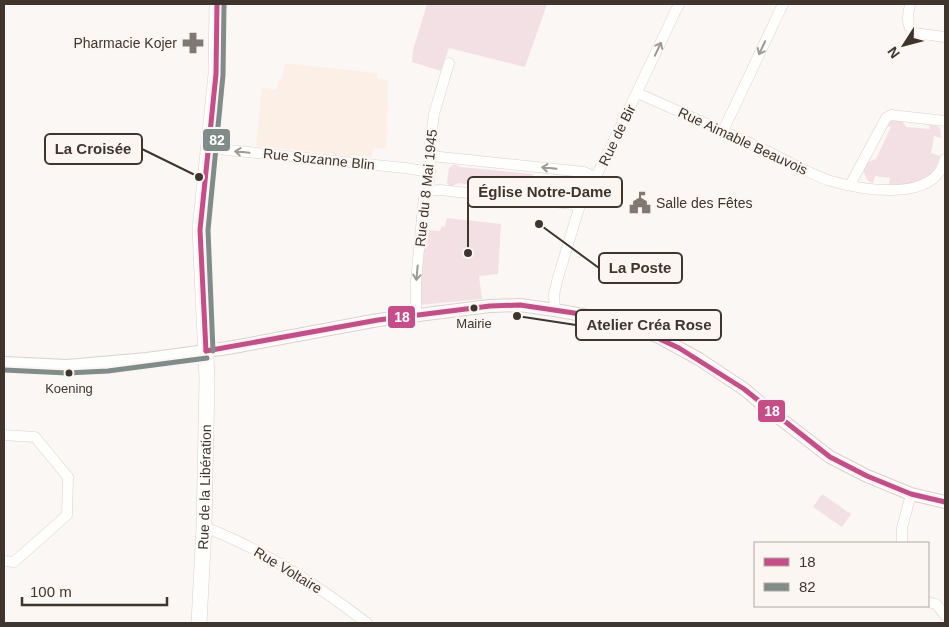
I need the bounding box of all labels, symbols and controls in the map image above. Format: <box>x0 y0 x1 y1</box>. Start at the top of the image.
north arrow <box>879 20 929 70</box>
pharmacy icon: Pharmacie Kojer <box>180 30 206 56</box>
place label: Pharmacie Kojer <box>74 35 177 51</box>
one-way arrow <box>757 40 767 55</box>
one-way arrow <box>654 42 663 57</box>
text: N <box>884 44 903 61</box>
street label: Rue de Bir <box>595 101 639 168</box>
street label: Rue Aimable Beauvois <box>676 104 810 178</box>
line badge: 82 <box>202 128 231 152</box>
street label: Rue du 8 Mai 1945 <box>412 128 440 248</box>
text: 82 <box>209 132 225 148</box>
callout: La Croisée <box>45 134 142 164</box>
text: La Croisée <box>55 140 131 157</box>
street label: Rue Suzanne Blin <box>262 145 376 173</box>
one-way arrow <box>234 147 250 156</box>
one-way arrow <box>541 164 557 173</box>
callout: Église Notre-Dame <box>468 177 622 207</box>
text: Église Notre-Dame <box>478 183 612 200</box>
public building icon: Salle des Fêtes <box>627 190 653 216</box>
place label: Salle des Fêtes <box>656 195 753 211</box>
callout: La Poste <box>599 253 682 283</box>
text: La Poste <box>609 259 671 276</box>
one-way arrow <box>412 264 421 280</box>
marker: Mairie <box>469 303 479 313</box>
line badge: 18 <box>387 305 416 329</box>
text: 18 <box>394 309 410 325</box>
callout: Atelier Créa Rose <box>576 310 721 340</box>
place label: Mairie <box>456 316 492 331</box>
text: Atelier Créa Rose <box>586 316 712 333</box>
marker: Koening <box>64 368 74 378</box>
place label: Koening <box>45 381 93 396</box>
line badge: 18 <box>757 399 786 423</box>
text: 18 <box>764 403 780 419</box>
street label: Rue de la Libération <box>195 424 214 550</box>
legend <box>754 542 929 607</box>
street label: Rue Voltaire <box>251 543 325 597</box>
text: 18 <box>799 553 816 570</box>
scale bar <box>22 574 168 606</box>
text: 82 <box>799 578 816 595</box>
text: 100 m <box>30 583 72 600</box>

